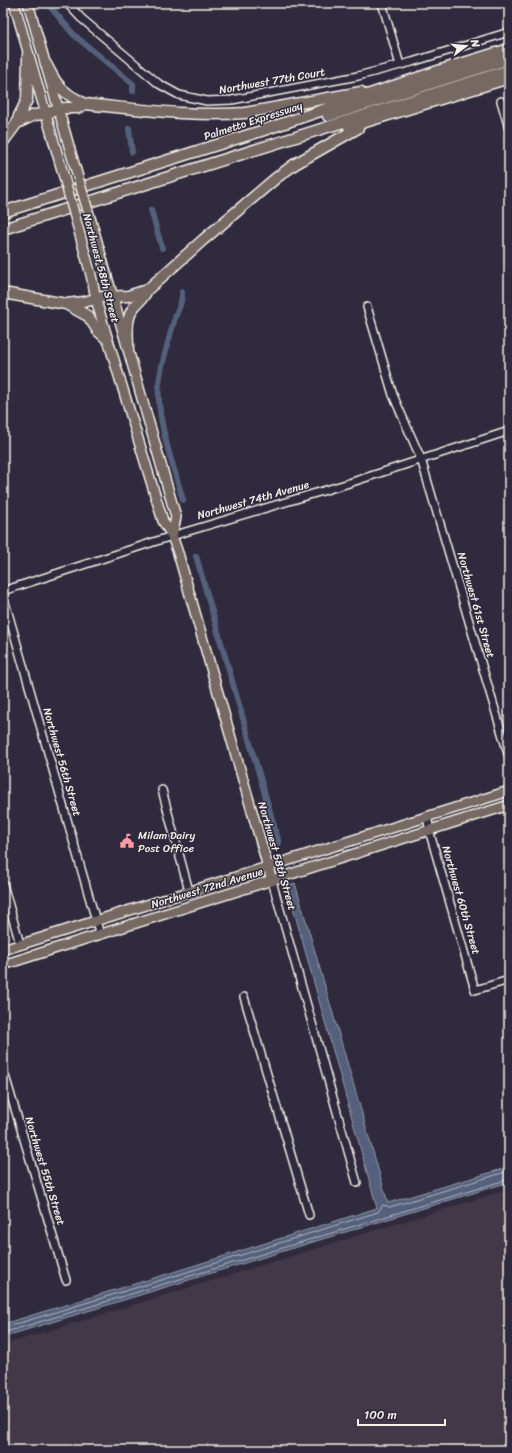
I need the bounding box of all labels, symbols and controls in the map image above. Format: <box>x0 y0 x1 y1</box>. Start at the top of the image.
north arrow <box>446 26 486 66</box>
text: N <box>465 36 485 50</box>
street label: Northwest 77th Court <box>217 62 327 100</box>
street label: Palmetto Expressway <box>201 96 305 146</box>
street label: Northwest 58th Street <box>77 211 125 325</box>
street label: Northwest 74th Avenue <box>195 475 312 525</box>
street label: Northwest 61st Street <box>452 550 500 660</box>
street label: Northwest 56th Street <box>37 705 87 819</box>
street label: Northwest 58th Street <box>252 799 302 913</box>
place label: Milam Dairy Post Office <box>138 826 196 858</box>
public building icon: Milam Dairy Post Office <box>119 833 135 849</box>
street label: Northwest 60th Street <box>436 843 486 957</box>
street label: Northwest 72nd Avenue <box>149 862 266 914</box>
street label: Northwest 55th Street <box>19 1114 71 1228</box>
scale bar <box>358 1401 445 1427</box>
text: 100 m <box>364 1404 397 1426</box>

